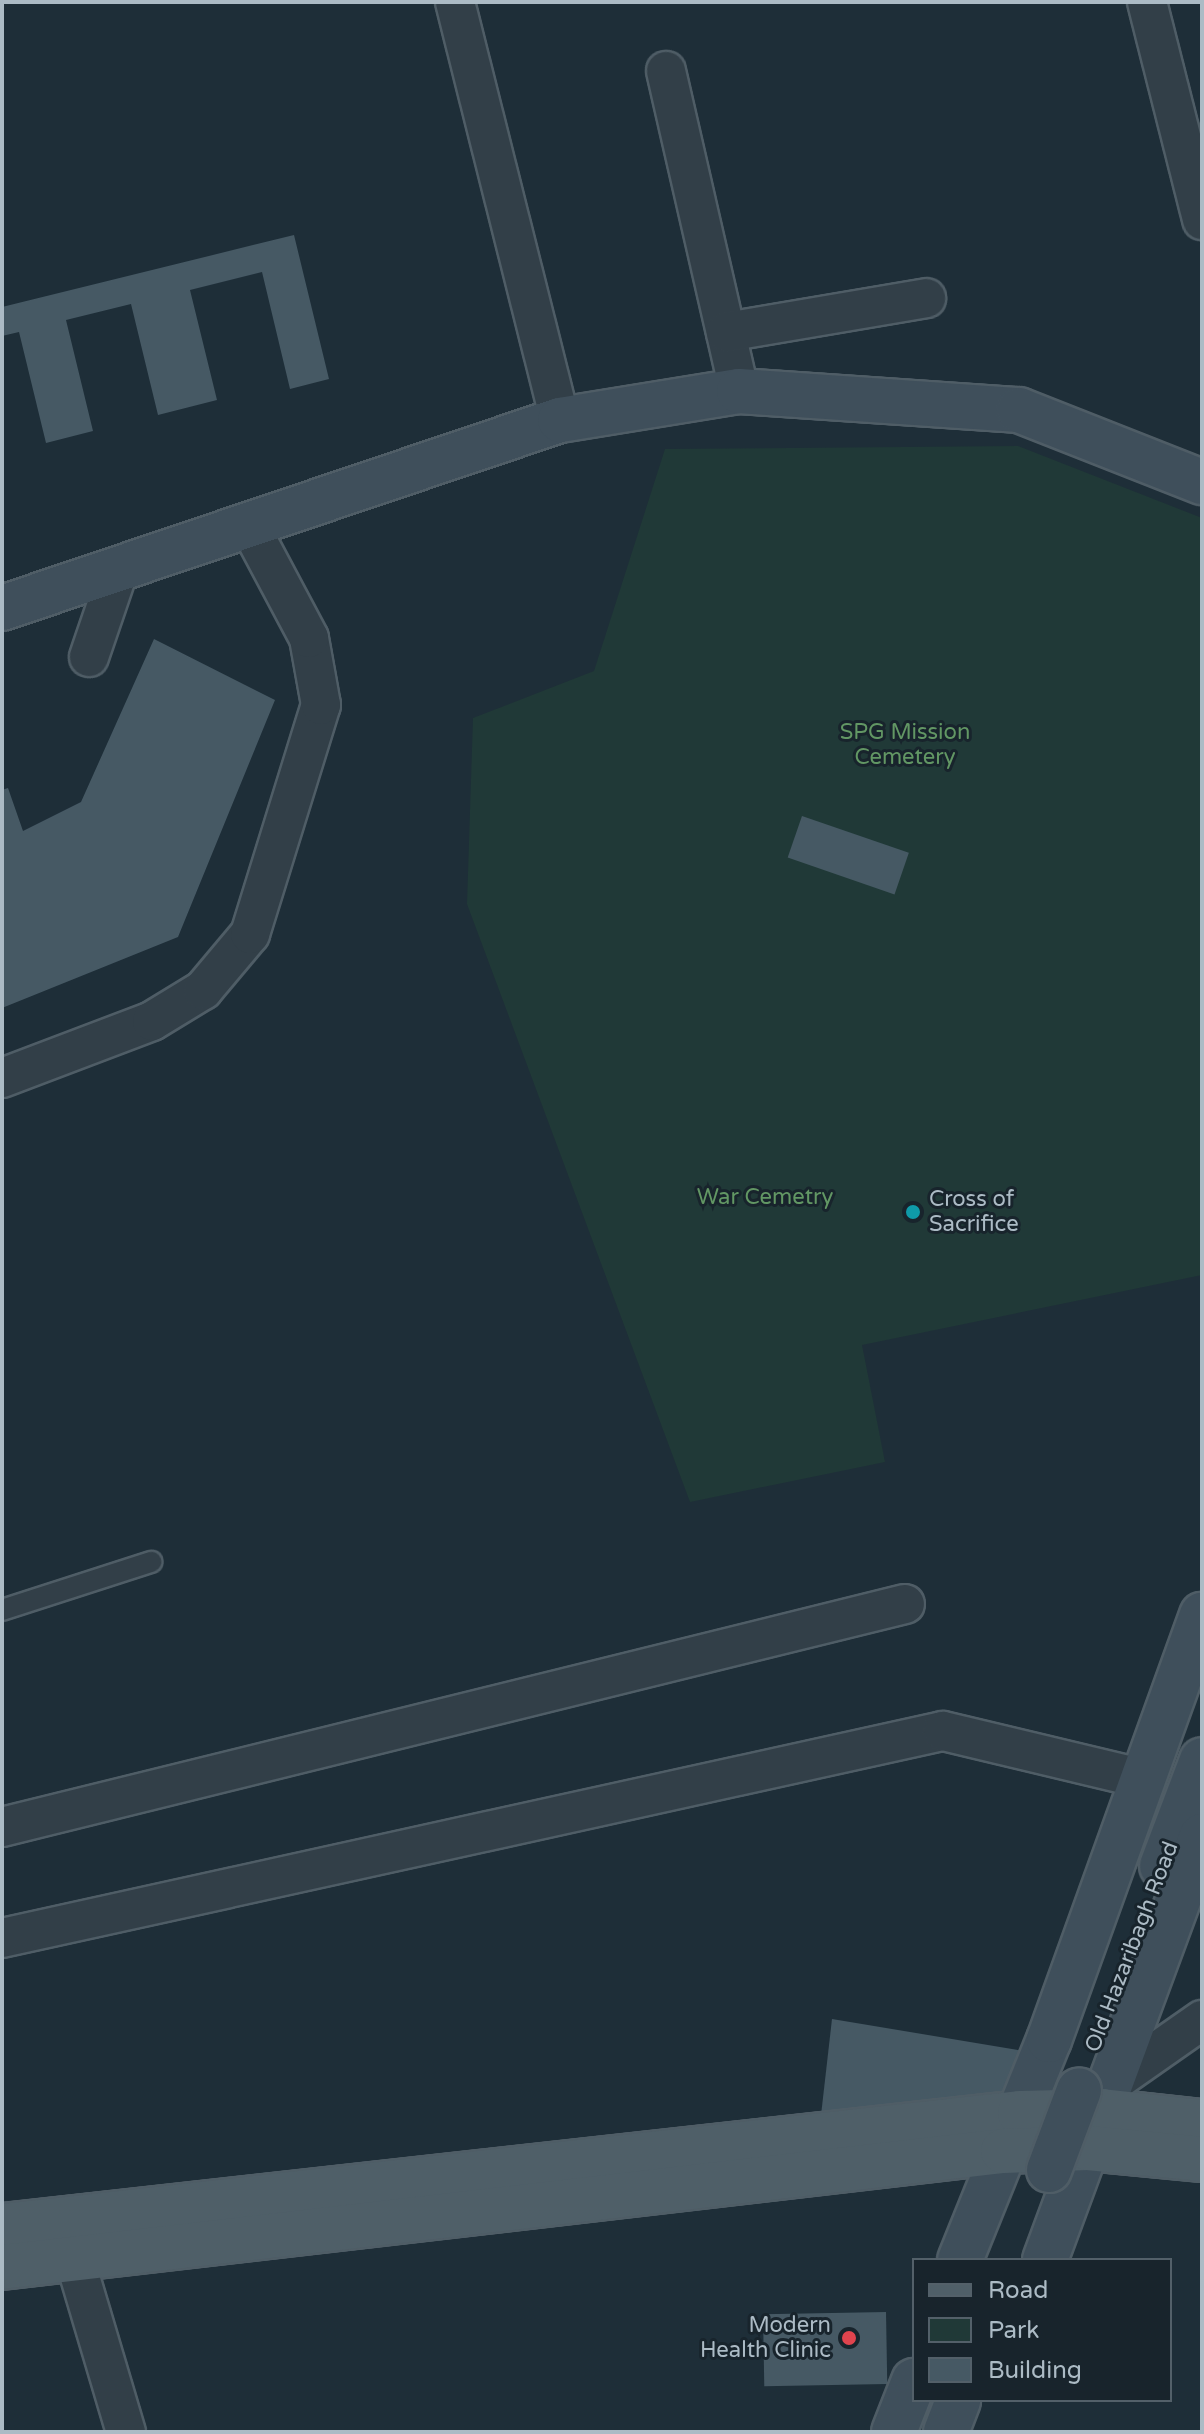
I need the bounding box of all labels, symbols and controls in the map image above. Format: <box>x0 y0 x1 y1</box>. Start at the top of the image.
park label: SPG Mission Cemetery <box>840 719 970 770</box>
park label: War Cemetry <box>697 1185 833 1211</box>
place label: Cross of Sacrifice <box>929 1186 1019 1238</box>
marker: Cross of Sacrifice <box>904 1203 922 1221</box>
street label: Old Hazaribagh Road <box>1080 1838 1184 2056</box>
legend <box>912 2258 1172 2402</box>
text: Road <box>988 2276 1048 2305</box>
place label: Modern Health Clinic <box>700 2312 831 2364</box>
text: Park <box>988 2316 1039 2345</box>
marker: Modern Health Clinic <box>838 2327 860 2349</box>
text: Building <box>988 2356 1082 2385</box>

